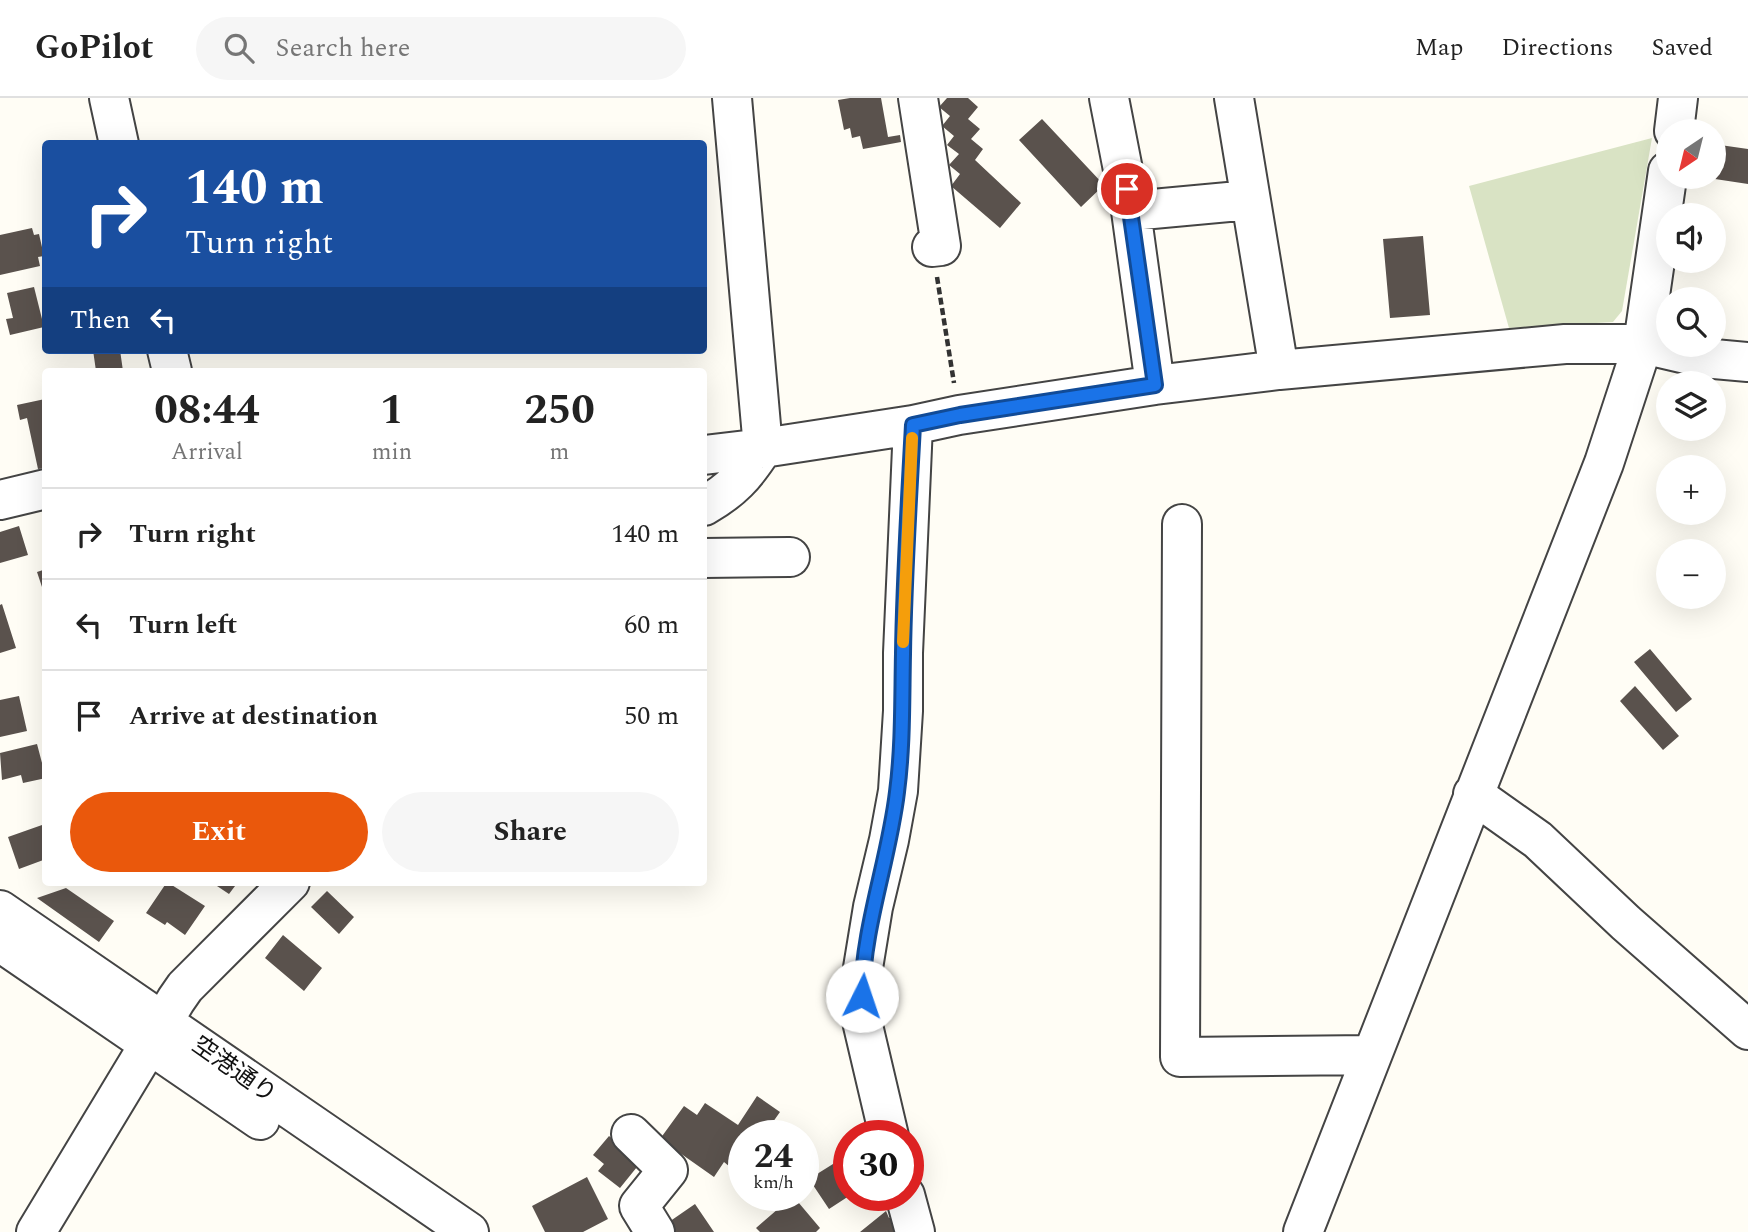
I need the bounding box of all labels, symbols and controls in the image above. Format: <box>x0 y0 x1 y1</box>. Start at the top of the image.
search box <box>196 17 686 80</box>
text: GoPilot <box>35 23 154 73</box>
text: Search here <box>276 28 410 68</box>
icon: search <box>220 29 258 67</box>
text: Map <box>1415 30 1463 66</box>
text: Directions <box>1501 30 1613 66</box>
text: Saved <box>1651 30 1713 66</box>
north arrow <box>1656 119 1726 189</box>
map controls <box>1656 119 1726 609</box>
text: 140 m <box>185 151 324 226</box>
pin <box>1097 159 1157 219</box>
icon: right <box>70 168 161 259</box>
icon: arrive <box>1108 170 1146 208</box>
button: sound <box>1656 203 1726 273</box>
text: Turn right <box>185 219 333 268</box>
button: search <box>1656 287 1726 357</box>
text: Then <box>70 300 130 340</box>
icon: left <box>144 301 182 339</box>
button: layers <box>1656 371 1726 441</box>
text: 08:44 <box>154 379 260 442</box>
text: 1 <box>380 379 404 442</box>
text: 250 <box>524 379 595 442</box>
text: Arrival <box>171 435 243 470</box>
text: min <box>372 435 412 470</box>
text: m <box>550 435 569 470</box>
button: + <box>1656 455 1726 525</box>
text: Turn right <box>129 514 256 554</box>
text: 140 m <box>611 514 679 554</box>
icon: right <box>70 515 108 553</box>
button: − <box>1656 539 1726 609</box>
text: Turn left <box>129 605 237 645</box>
text: 60 m <box>624 605 679 645</box>
icon: left <box>70 606 108 644</box>
text: Arrive at destination <box>129 696 378 736</box>
text: 50 m <box>624 696 679 736</box>
icon: arrive <box>70 697 108 735</box>
button: Exit <box>70 792 368 872</box>
button: Share <box>382 792 679 872</box>
position arrow <box>825 959 899 1033</box>
street label: 空港通り <box>184 1028 284 1112</box>
speed limit sign: 30 <box>833 1120 924 1211</box>
text: 24 <box>754 1130 793 1183</box>
text: km/h <box>753 1169 794 1196</box>

